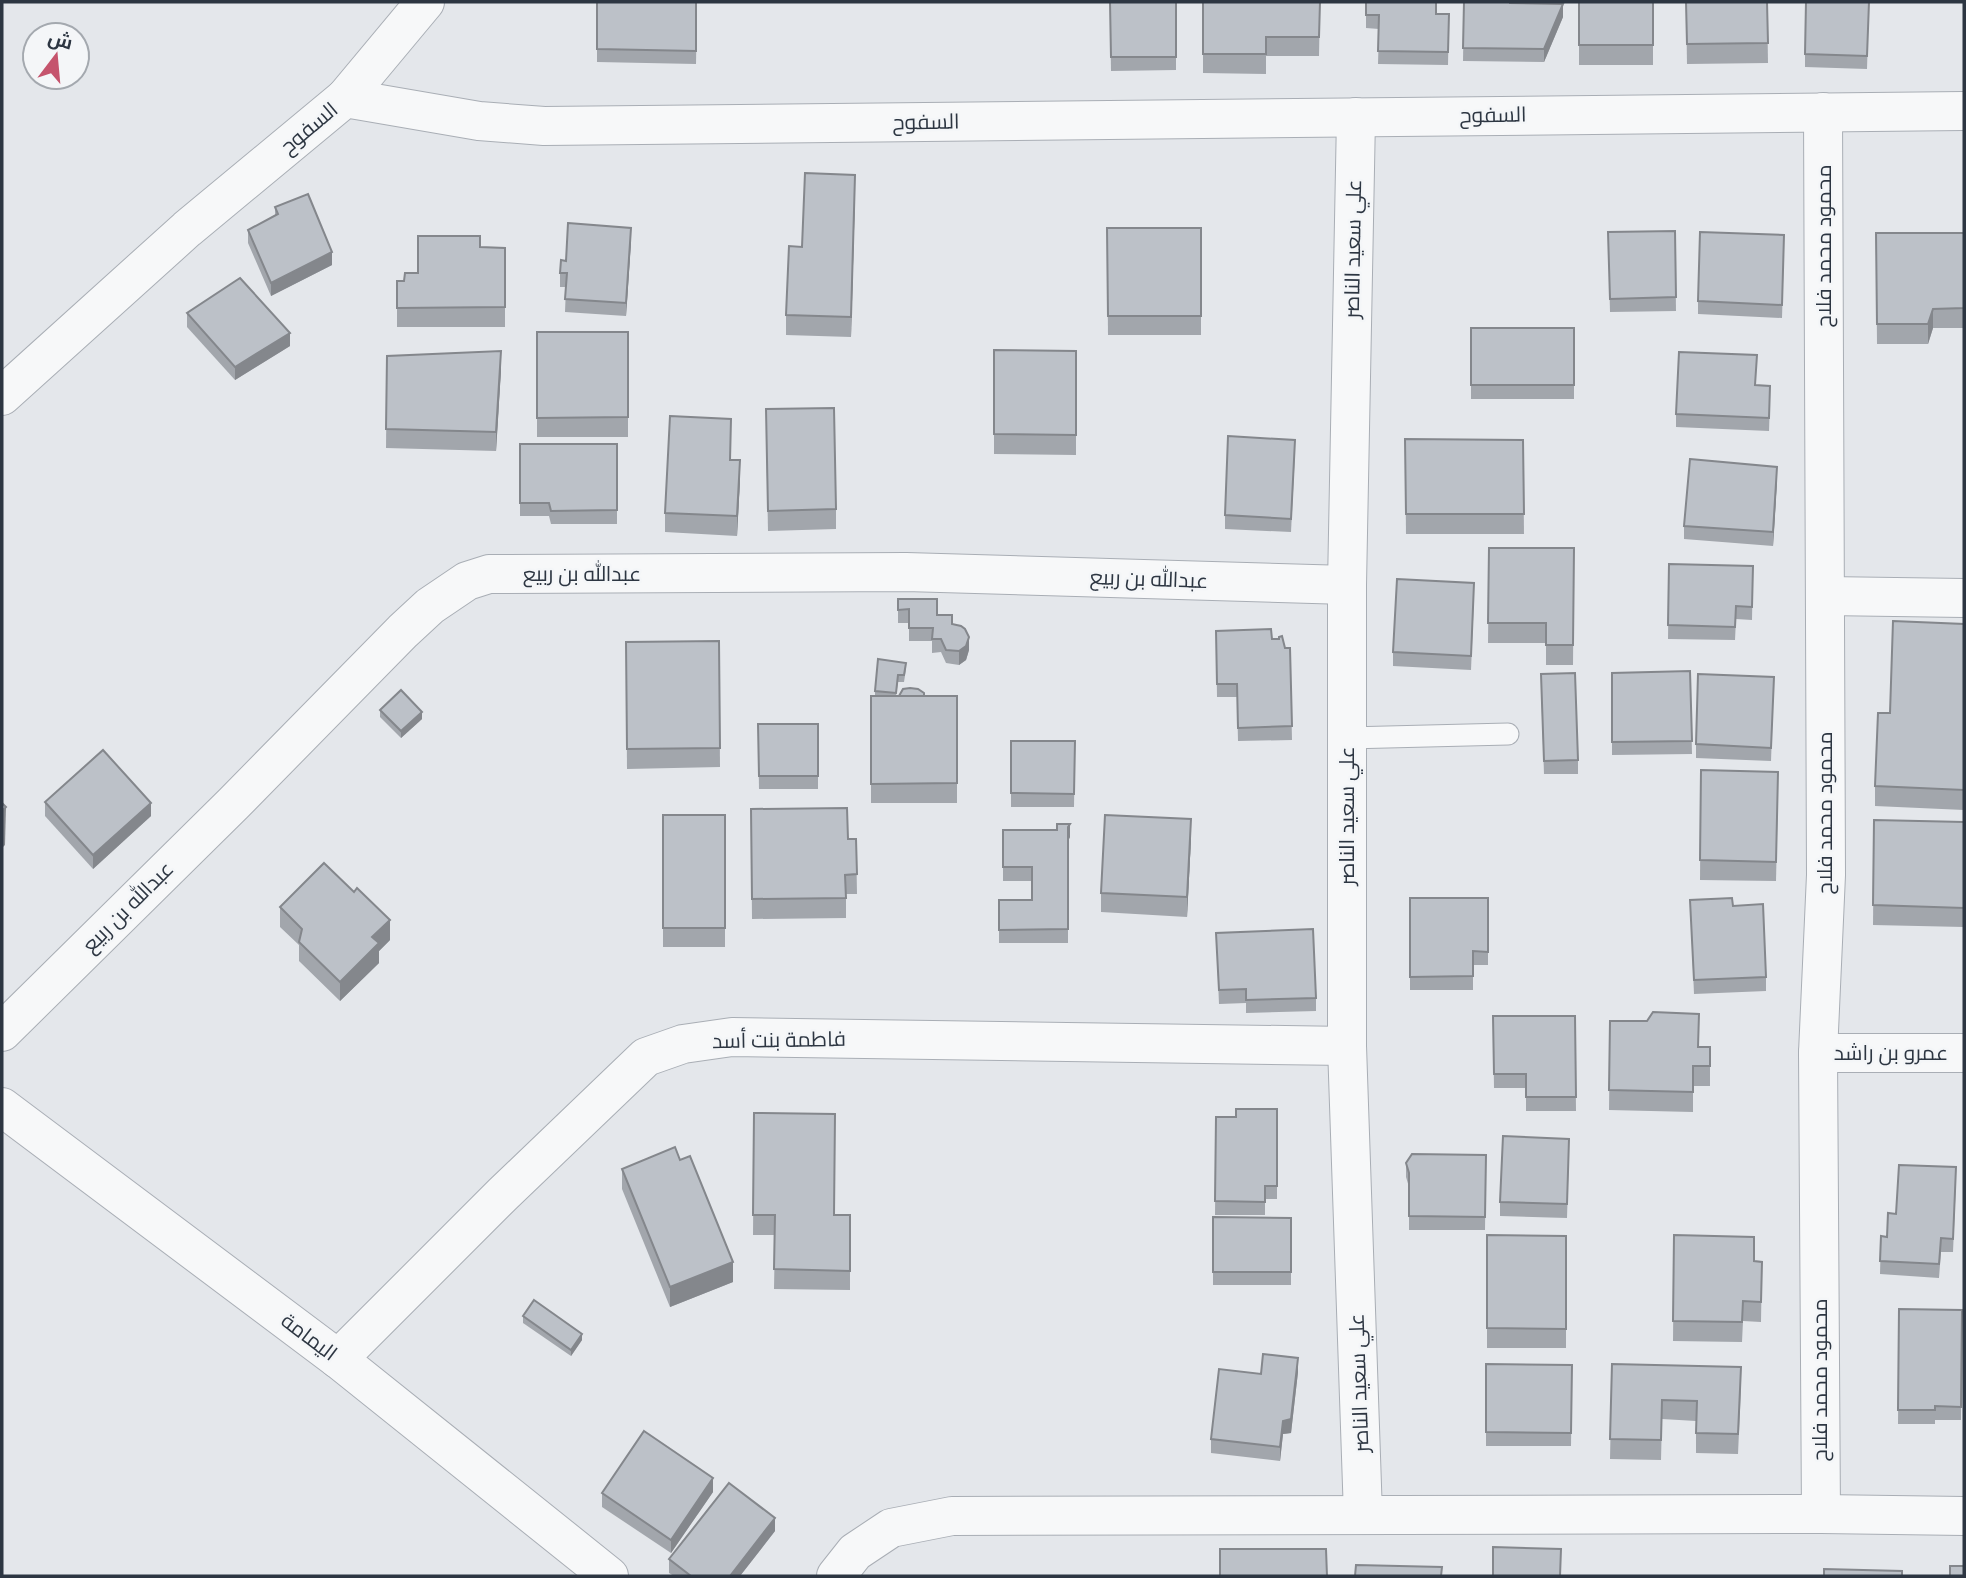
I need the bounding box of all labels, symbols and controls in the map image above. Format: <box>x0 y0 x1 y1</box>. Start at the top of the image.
north arrow <box>21 21 91 91</box>
text: ش <box>46 26 75 55</box>
street label: السفوح <box>275 96 344 160</box>
street label: السفوح <box>1459 101 1527 130</box>
street label: السفوح <box>892 108 960 137</box>
street label: محمود محمد فلاح <box>1811 164 1838 328</box>
street label: علي سعيد الناصر <box>1339 179 1370 320</box>
street label: عبدالله بن ربيع <box>523 560 641 588</box>
street label: عبدالله بن ربيع <box>1089 563 1209 595</box>
street label: محمود محمد فلاح <box>1812 731 1839 895</box>
street label: علي سعيد الناصر <box>1334 746 1363 887</box>
street label: عبدالله بن ربيع <box>76 855 180 959</box>
street label: فاطمة بنت أسد <box>712 1026 846 1054</box>
street label: عمرو بن راشد <box>1834 1040 1948 1066</box>
street label: محمود محمد فلاح <box>1807 1298 1834 1462</box>
street label: اليمامة <box>276 1307 342 1367</box>
street label: علي سعيد الناصر <box>1344 1313 1377 1454</box>

